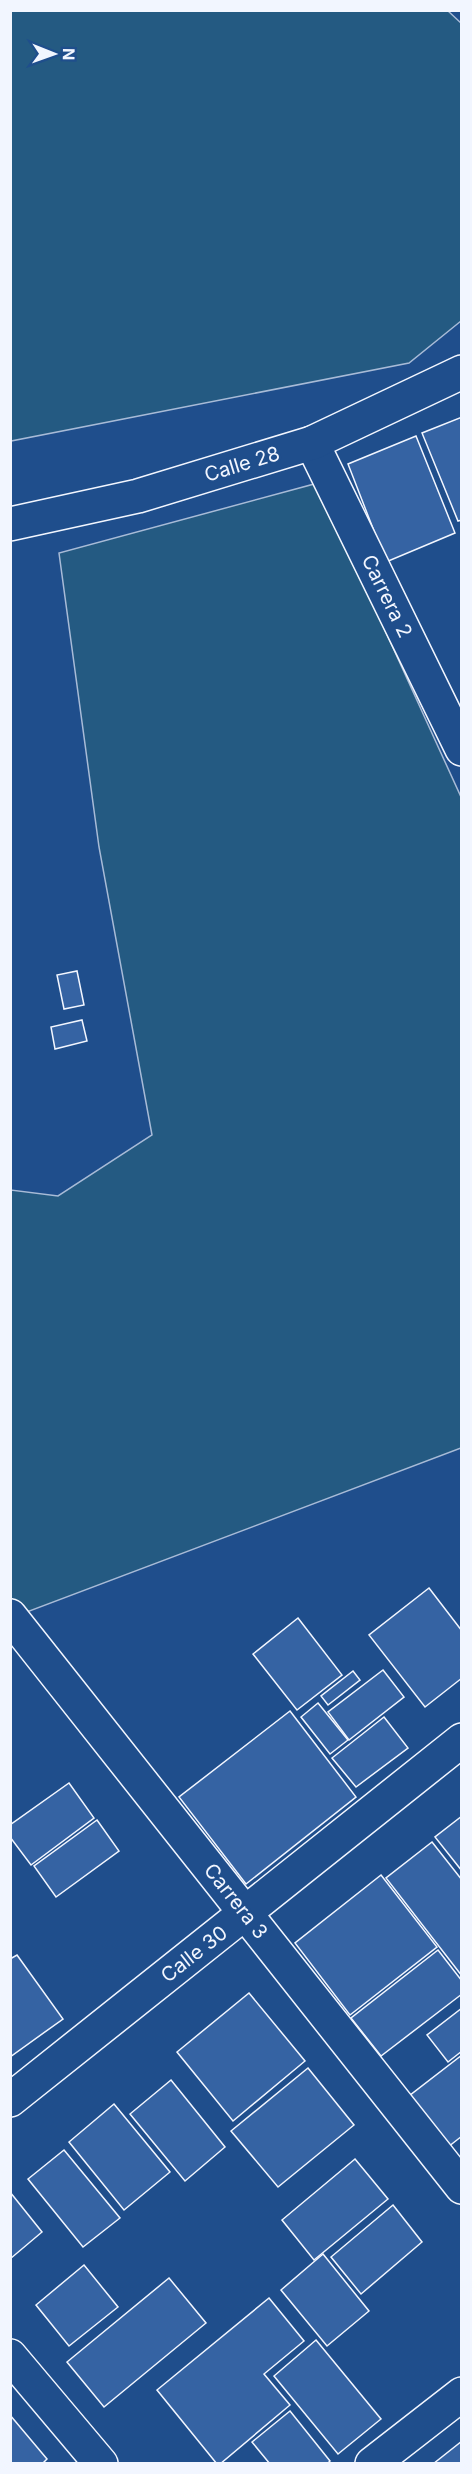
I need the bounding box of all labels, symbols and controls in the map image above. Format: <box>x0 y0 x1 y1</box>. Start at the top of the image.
north arrow <box>24 24 84 84</box>
text: N <box>59 48 79 61</box>
street label: Calle 28 <box>201 441 283 487</box>
street label: Carrera 2 <box>357 551 417 641</box>
street label: Carrera 3 <box>199 1858 273 1944</box>
street label: Calle 30 <box>156 1921 232 1987</box>

